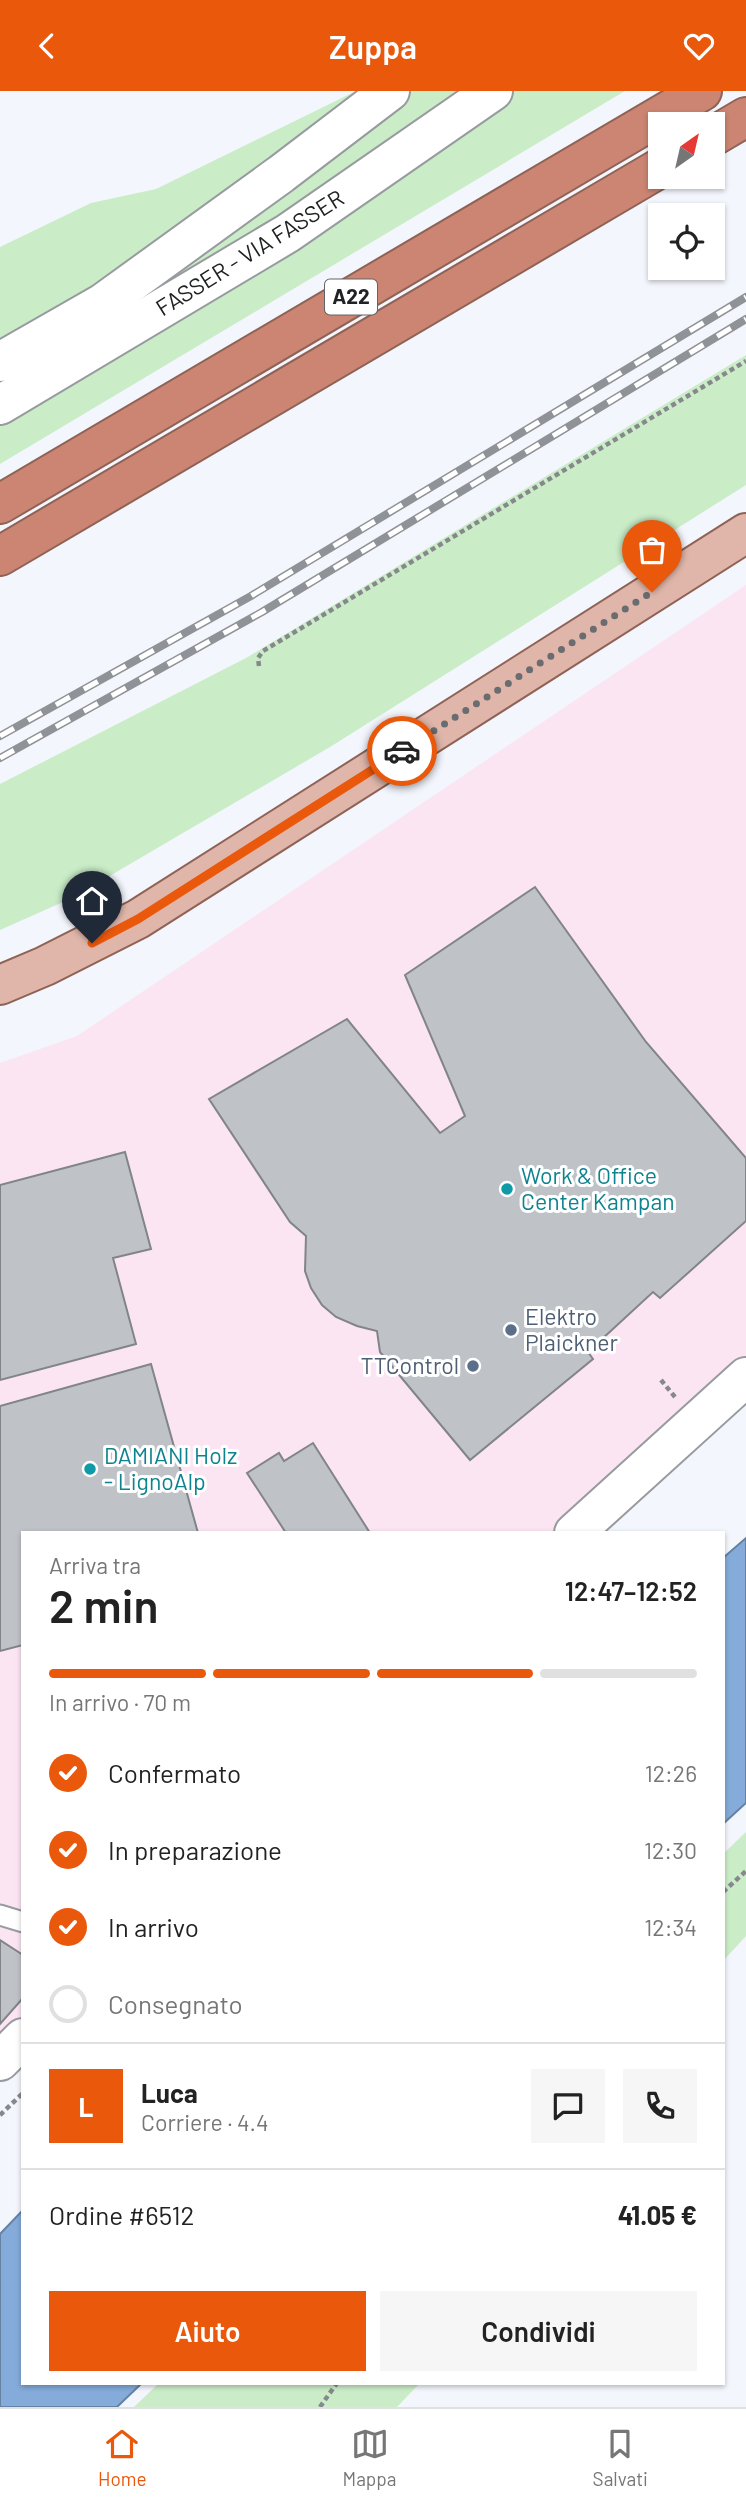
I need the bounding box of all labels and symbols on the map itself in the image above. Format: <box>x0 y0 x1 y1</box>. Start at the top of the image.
north arrow <box>648 112 724 189</box>
street label: FASSER - VIA FASSER <box>150 183 349 321</box>
road number: A22 <box>325 279 377 315</box>
pin <box>622 520 682 592</box>
courier <box>367 716 437 786</box>
pin <box>62 871 122 943</box>
place label: Work & Office Center Kampan <box>521 1161 675 1215</box>
marker: Work & Office Center Kampan <box>499 1181 515 1197</box>
place label: Elektro Plaickner <box>525 1302 619 1356</box>
marker: Elektro Plaickner <box>503 1322 519 1338</box>
place label: TTControl <box>361 1351 459 1379</box>
marker: TTControl <box>465 1358 481 1374</box>
place label: DAMIANI Holz - LignoAlp <box>104 1441 237 1495</box>
marker: DAMIANI Holz - LignoAlp <box>82 1461 98 1477</box>

